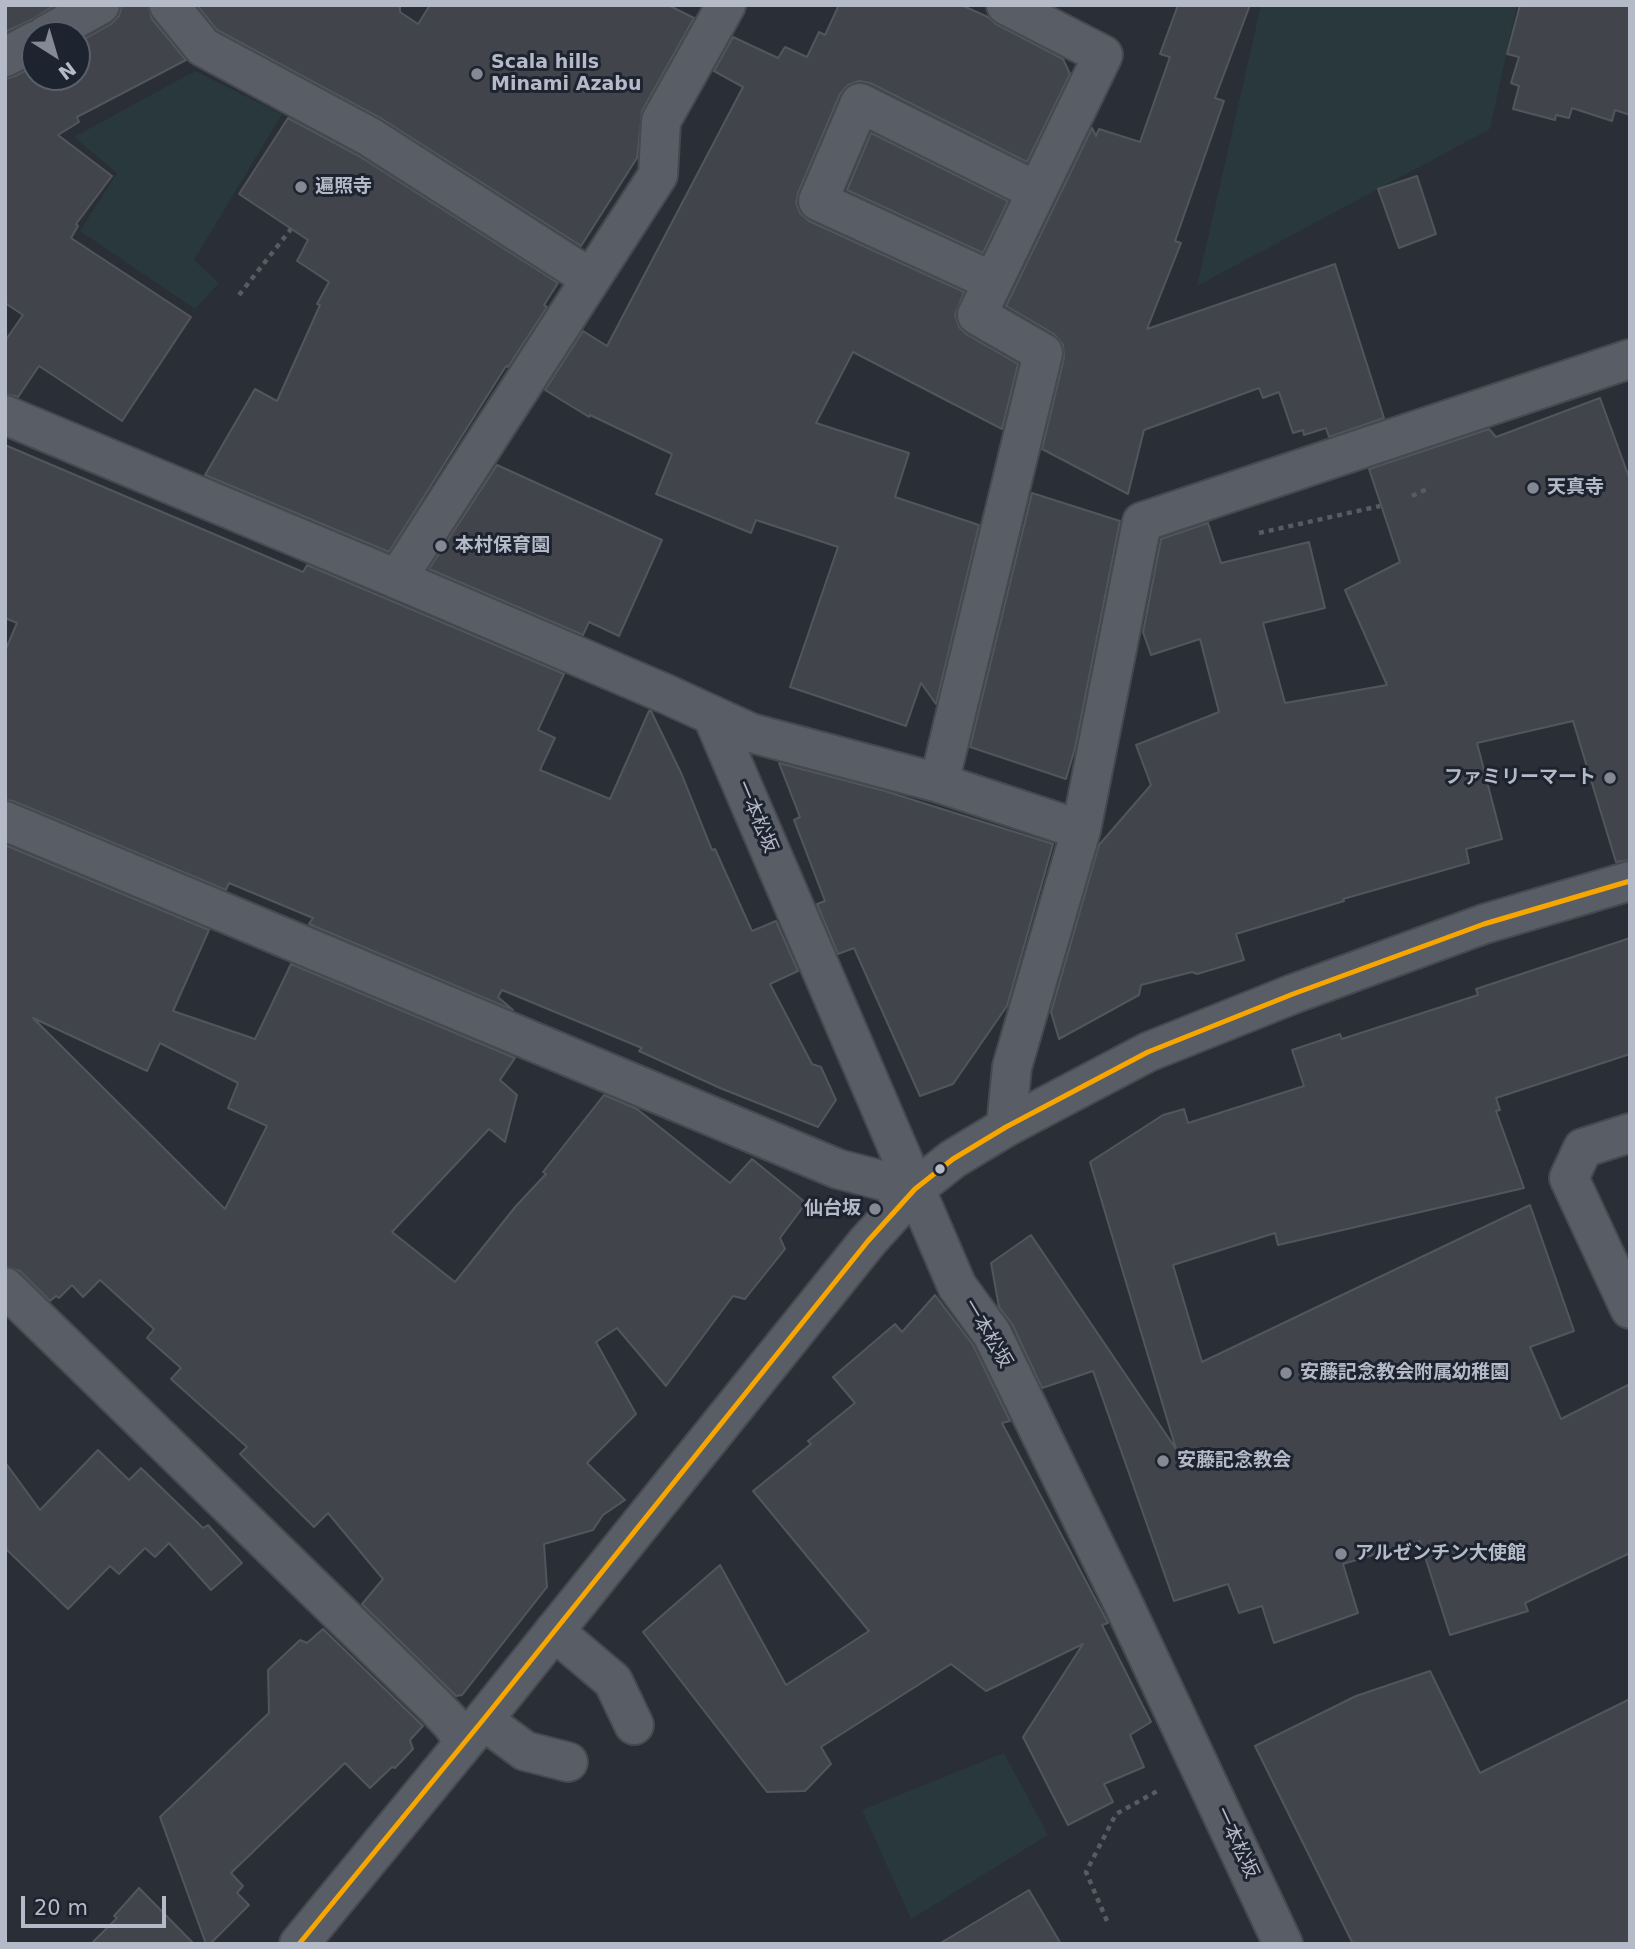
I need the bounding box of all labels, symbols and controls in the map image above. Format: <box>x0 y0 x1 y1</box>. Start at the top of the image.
north arrow <box>21 21 91 91</box>
place label: Scala hills Minami Azabu <box>491 52 641 96</box>
text: N <box>54 58 80 85</box>
marker: Scala hills Minami Azabu <box>469 66 485 82</box>
place label: 遍照寺 <box>315 176 372 198</box>
marker: 遍照寺 <box>293 179 309 195</box>
place label: 天真寺 <box>1547 477 1604 499</box>
marker: 天真寺 <box>1525 480 1541 496</box>
place label: 本村保育園 <box>455 535 550 557</box>
marker: 本村保育園 <box>433 538 449 554</box>
place label: ファミリーマート <box>1444 767 1596 789</box>
marker: ファミリーマート <box>1602 770 1618 786</box>
street label: 一本松坂 <box>731 778 781 856</box>
unlabelled marker <box>933 1162 947 1176</box>
place label: 仙台坂 <box>804 1198 861 1220</box>
marker: 仙台坂 <box>867 1201 883 1217</box>
street label: 一本松坂 <box>958 1296 1016 1372</box>
place label: 安藤記念教会附属幼稚園 <box>1300 1362 1509 1384</box>
marker: 安藤記念教会附属幼稚園 <box>1278 1365 1294 1381</box>
place label: 安藤記念教会 <box>1177 1450 1291 1472</box>
marker: 安藤記念教会 <box>1155 1453 1171 1469</box>
place label: アルゼンチン大使館 <box>1355 1543 1526 1565</box>
marker: アルゼンチン大使館 <box>1333 1546 1349 1562</box>
street label: 一本松坂 <box>1210 1804 1262 1882</box>
scale bar <box>24 1882 170 1926</box>
text: 20 m <box>34 1896 88 1920</box>

